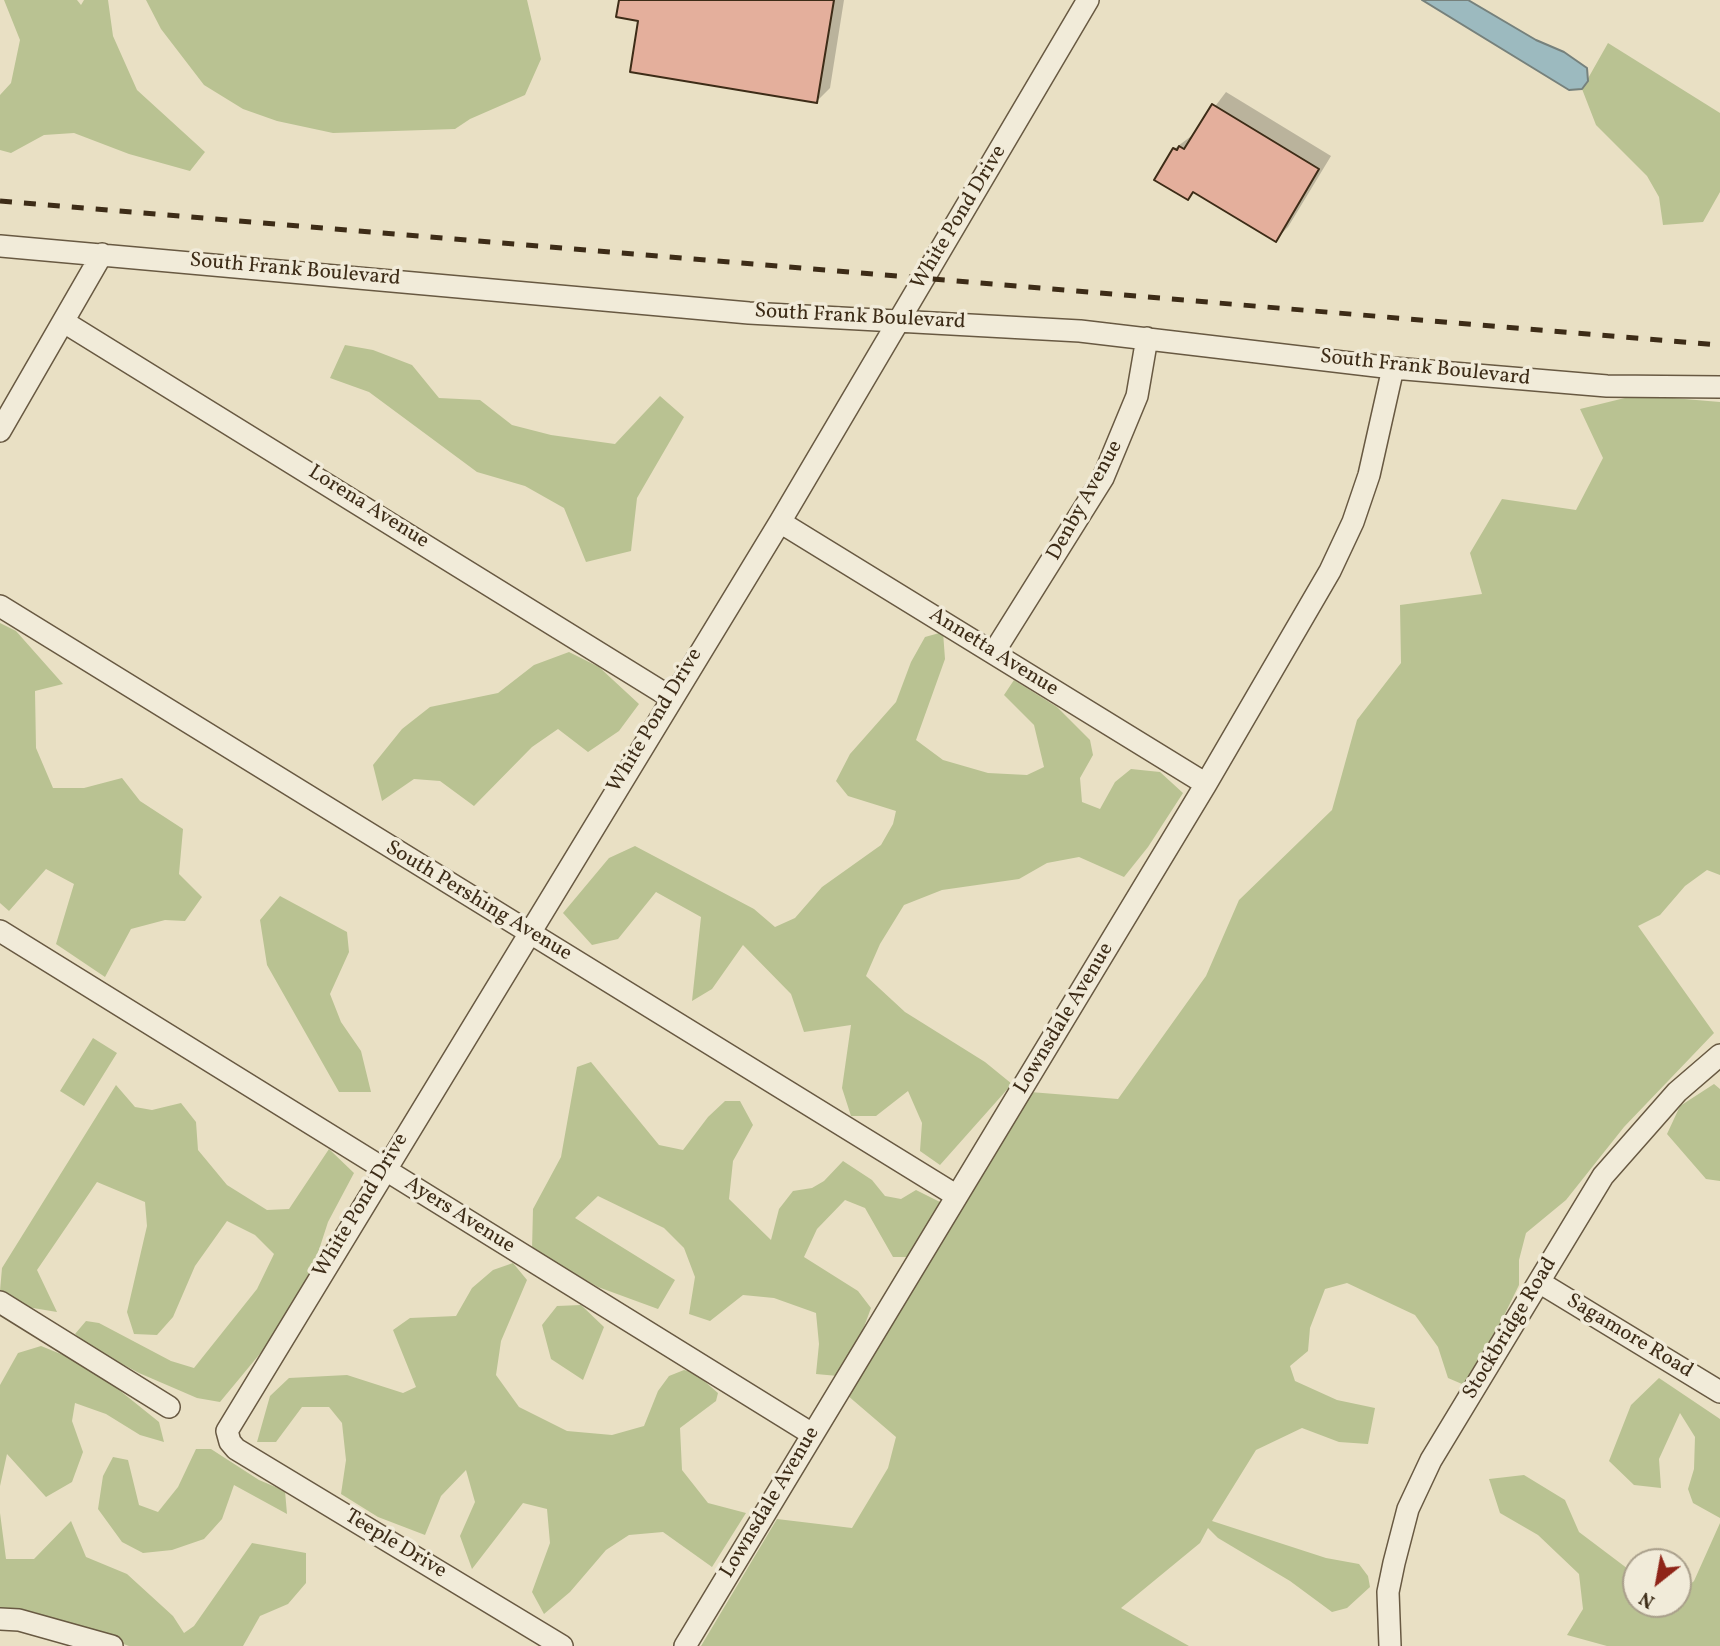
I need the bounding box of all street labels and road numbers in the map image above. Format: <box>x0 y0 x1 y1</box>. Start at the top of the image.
street label: White Pond Drive <box>907 141 1013 295</box>
street label: South Frank Boulevard <box>189 249 401 293</box>
street label: South Frank Boulevard <box>754 300 966 336</box>
street label: South Frank Boulevard <box>1318 345 1532 393</box>
street label: Denby Avenue <box>1043 437 1129 565</box>
street label: Lorena Avenue <box>303 461 433 555</box>
street label: Annetta Avenue <box>924 603 1062 703</box>
street label: White Pond Drive <box>603 644 709 798</box>
street label: South Pershing Avenue <box>380 836 576 968</box>
street label: Lownsdale Avenue <box>1010 939 1120 1099</box>
street label: White Pond Drive <box>309 1129 415 1283</box>
street label: Ayers Avenue <box>399 1172 519 1260</box>
street label: Stockbridge Road <box>1459 1254 1563 1404</box>
street label: Sagamore Road <box>1561 1289 1697 1385</box>
street label: Lownsdale Avenue <box>716 1423 826 1583</box>
street label: Teeple Drive <box>340 1505 450 1585</box>

